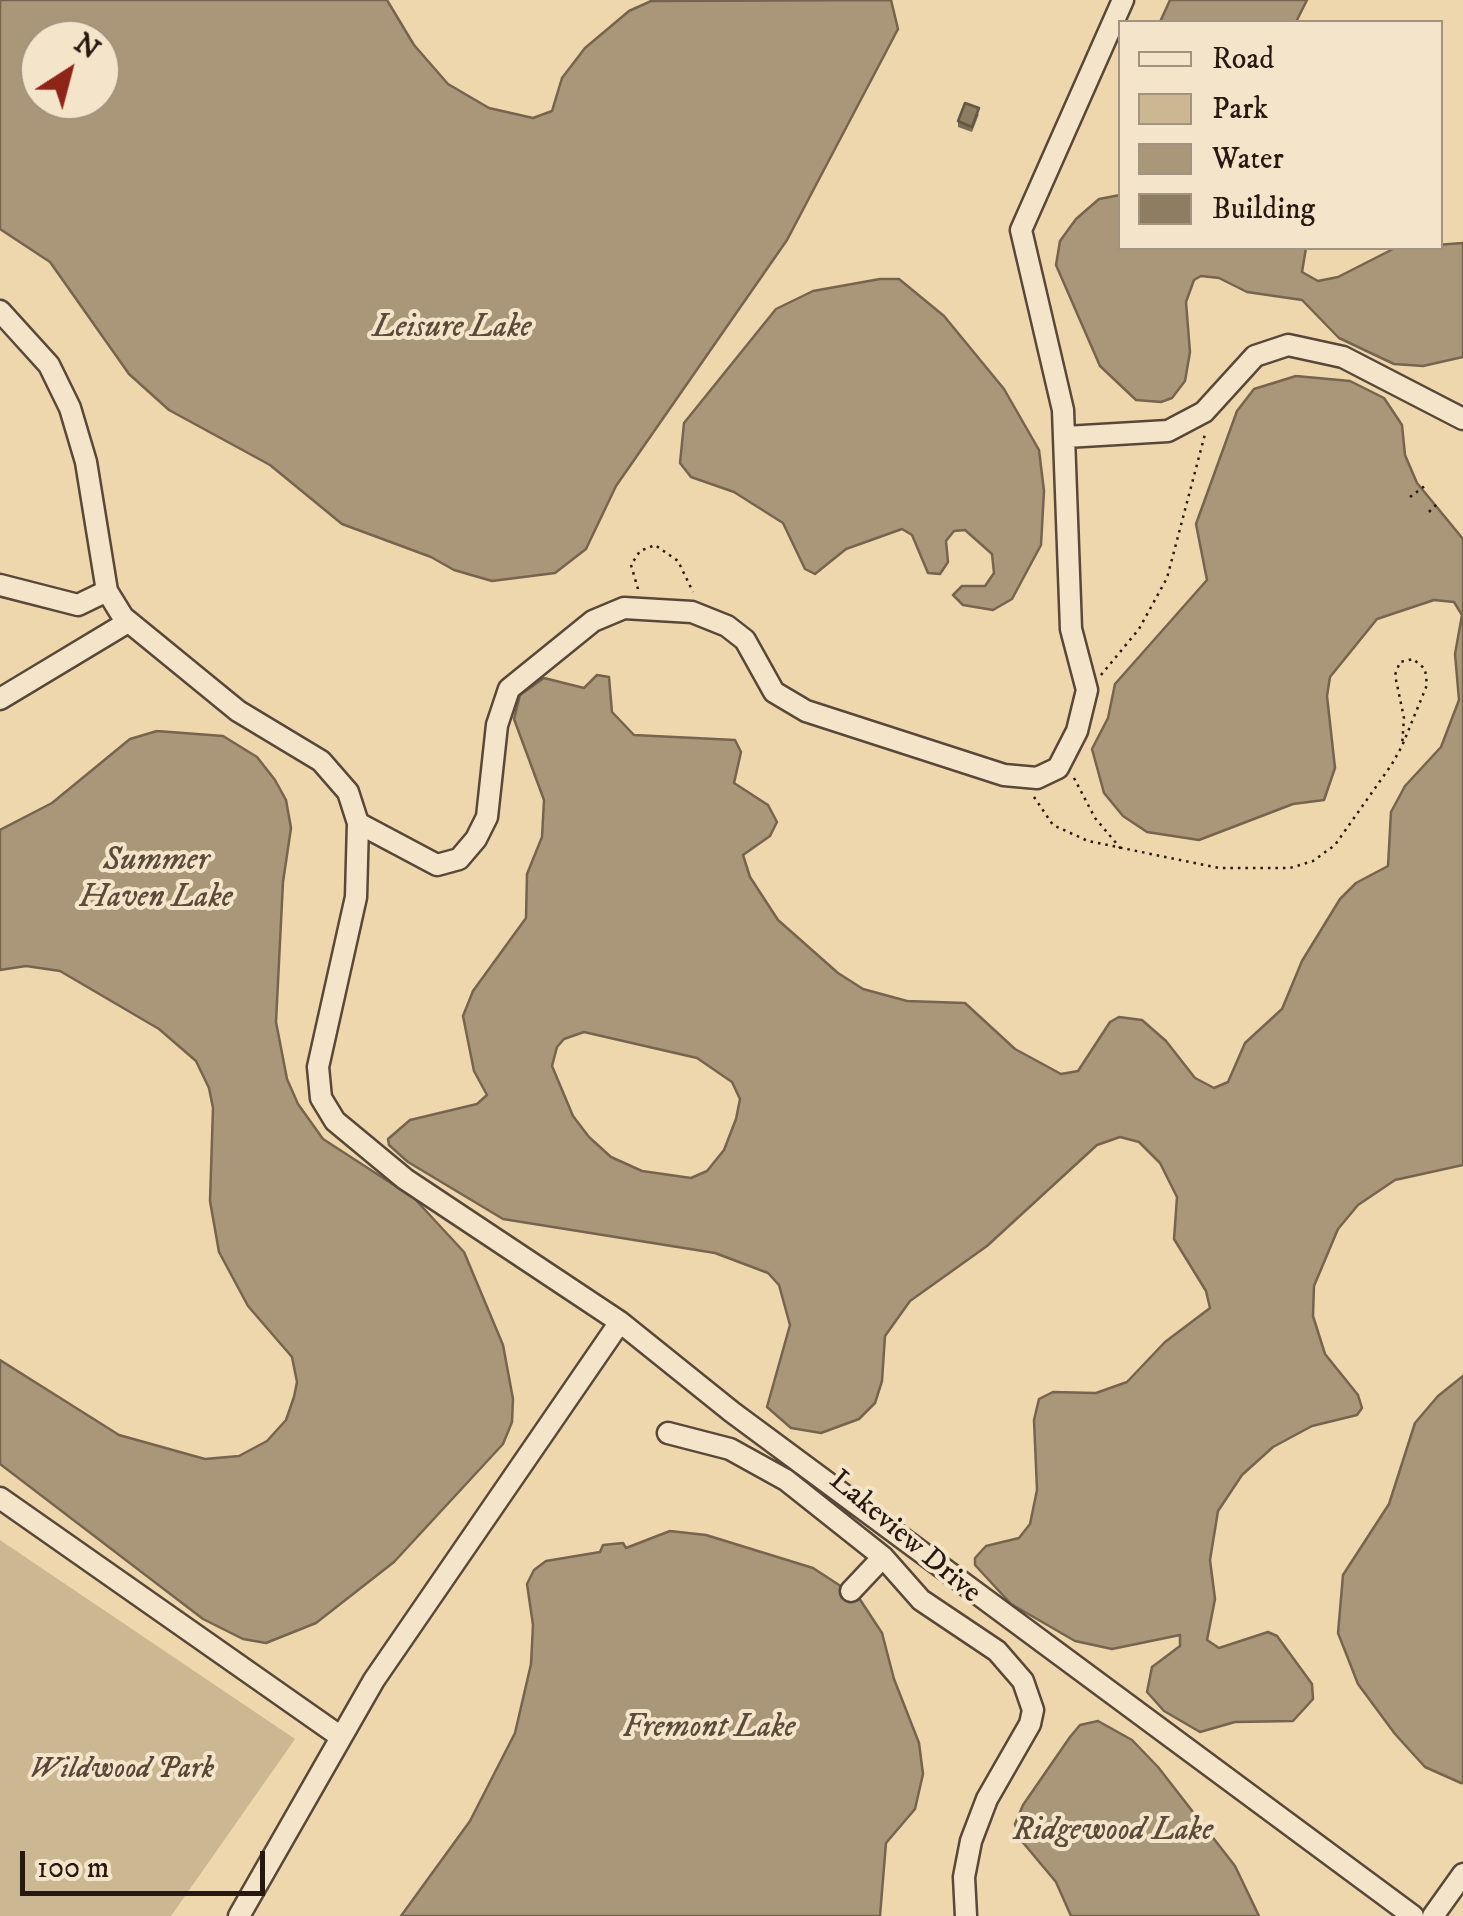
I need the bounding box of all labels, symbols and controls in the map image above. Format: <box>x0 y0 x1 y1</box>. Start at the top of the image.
north arrow <box>20 20 120 120</box>
legend <box>1118 20 1443 250</box>
text: N <box>67 26 106 68</box>
text: Road <box>1212 41 1274 78</box>
text: Park <box>1212 91 1268 128</box>
text: Water <box>1212 141 1284 178</box>
text: Building <box>1212 191 1315 228</box>
water label: Leisure Lake <box>373 310 531 348</box>
water label: Summer Haven Lake <box>79 843 233 918</box>
street label: Lakeview Drive <box>821 1464 987 1612</box>
water label: Fremont Lake <box>623 1710 795 1748</box>
park label: Wildwood Park <box>30 1753 214 1789</box>
water label: Ridgewood Lake <box>1013 1813 1213 1851</box>
scale bar <box>25 1831 270 1893</box>
text: 100 m <box>37 1850 109 1887</box>

